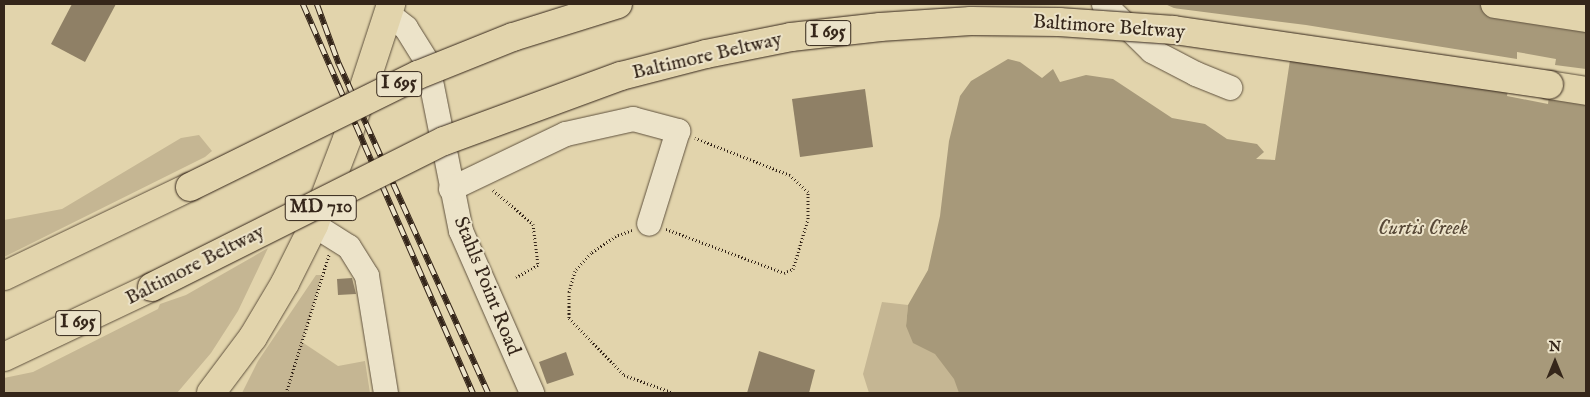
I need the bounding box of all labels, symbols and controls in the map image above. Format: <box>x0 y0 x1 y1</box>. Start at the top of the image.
street label: Baltimore Beltway <box>1032 10 1186 44</box>
road number: I 695 <box>804 16 852 49</box>
street label: Baltimore Beltway <box>630 27 784 85</box>
road number: I 695 <box>375 68 423 100</box>
road number: MD 710 <box>285 192 357 224</box>
street label: Stahls Point Road <box>448 213 526 359</box>
water label: Curtis Creek <box>1378 216 1468 242</box>
street label: Baltimore Beltway <box>122 220 268 310</box>
road number: I 695 <box>54 306 102 339</box>
north arrow <box>1530 337 1580 387</box>
text: N <box>1549 338 1561 356</box>

